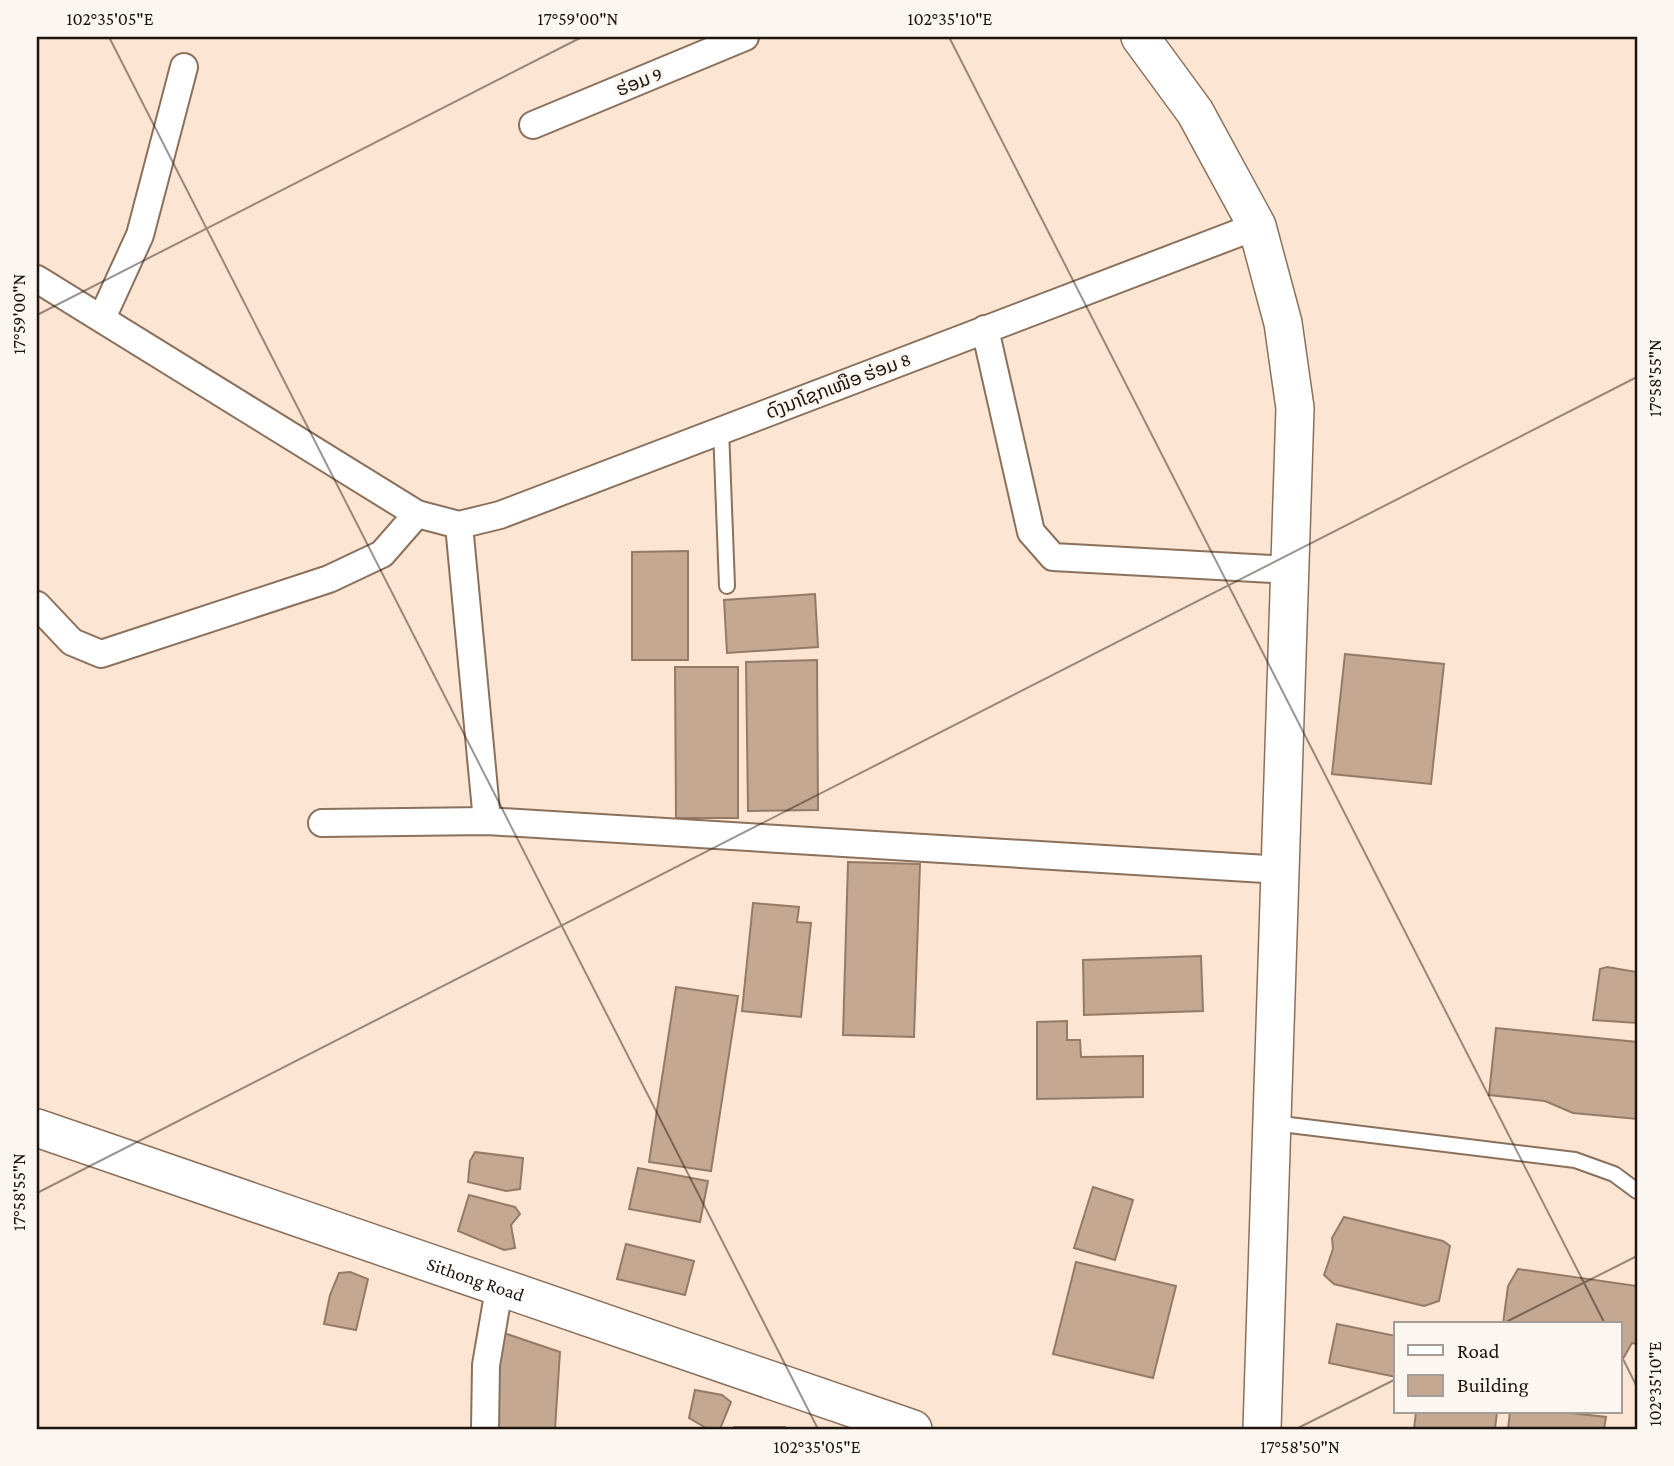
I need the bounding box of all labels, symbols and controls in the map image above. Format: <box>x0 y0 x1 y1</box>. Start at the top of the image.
text: 102°35'05"E <box>67 9 154 29</box>
text: 17°59'00"N <box>538 9 619 29</box>
text: 102°35'10"E <box>908 9 993 29</box>
street label: ຮ່ອມ 9 <box>613 63 666 100</box>
text: 17°59'00"N <box>9 273 29 354</box>
text: 17°58'55"N <box>1645 339 1665 417</box>
street label: ດົງນາໂຊກເໜືອ ຮ່ອມ 8 <box>762 347 914 423</box>
text: 17°58'55"N <box>9 1153 29 1231</box>
street label: Sithong Road <box>424 1253 527 1306</box>
legend <box>1394 1322 1622 1414</box>
text: Road <box>1457 1339 1500 1363</box>
text: 102°35'10"E <box>1645 1341 1665 1426</box>
text: Building <box>1457 1373 1529 1397</box>
text: 102°35'05"E <box>774 1437 861 1457</box>
text: 17°58'50"N <box>1260 1437 1340 1457</box>

